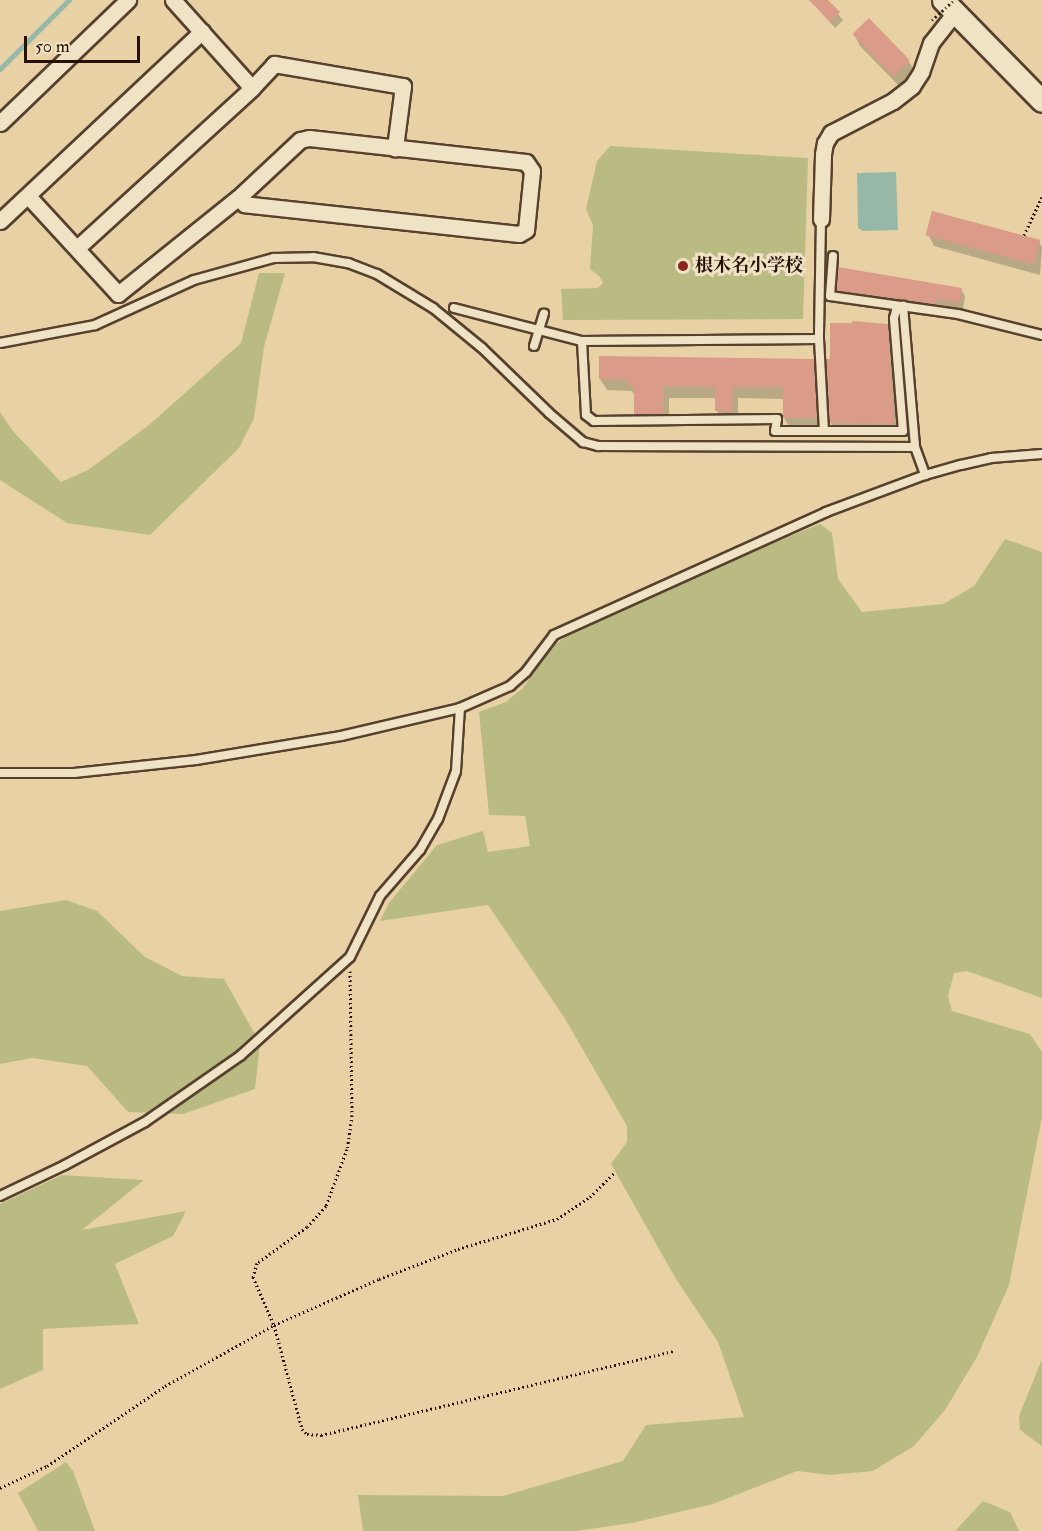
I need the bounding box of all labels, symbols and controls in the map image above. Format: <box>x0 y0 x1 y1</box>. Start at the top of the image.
scale bar <box>27 24 142 62</box>
text: 50 m <box>35 35 70 58</box>
place label: 根木名小学校 <box>695 255 803 277</box>
marker: 根木名小学校 <box>676 259 690 273</box>

